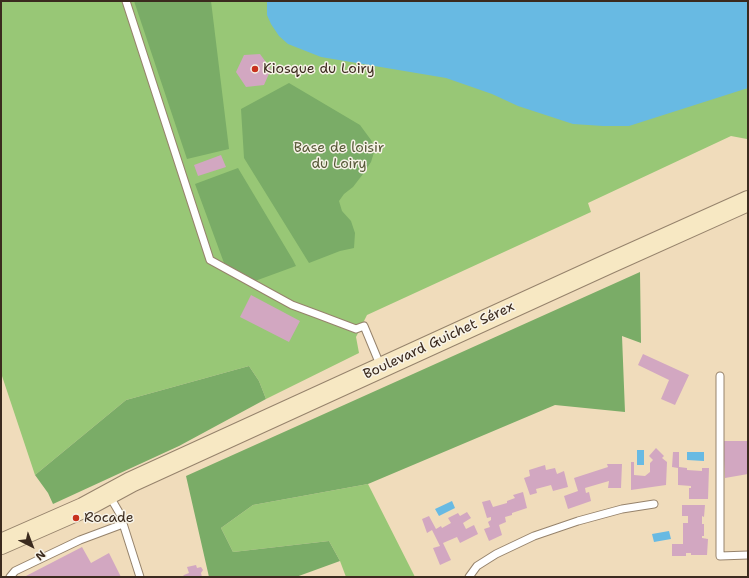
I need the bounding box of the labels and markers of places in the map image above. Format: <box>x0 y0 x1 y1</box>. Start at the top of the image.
place label: Kiosque du Loiry <box>263 61 375 77</box>
marker: Kiosque du Loiry <box>250 64 260 74</box>
place label: Rocade <box>84 510 134 526</box>
marker: Rocade <box>71 513 81 523</box>

